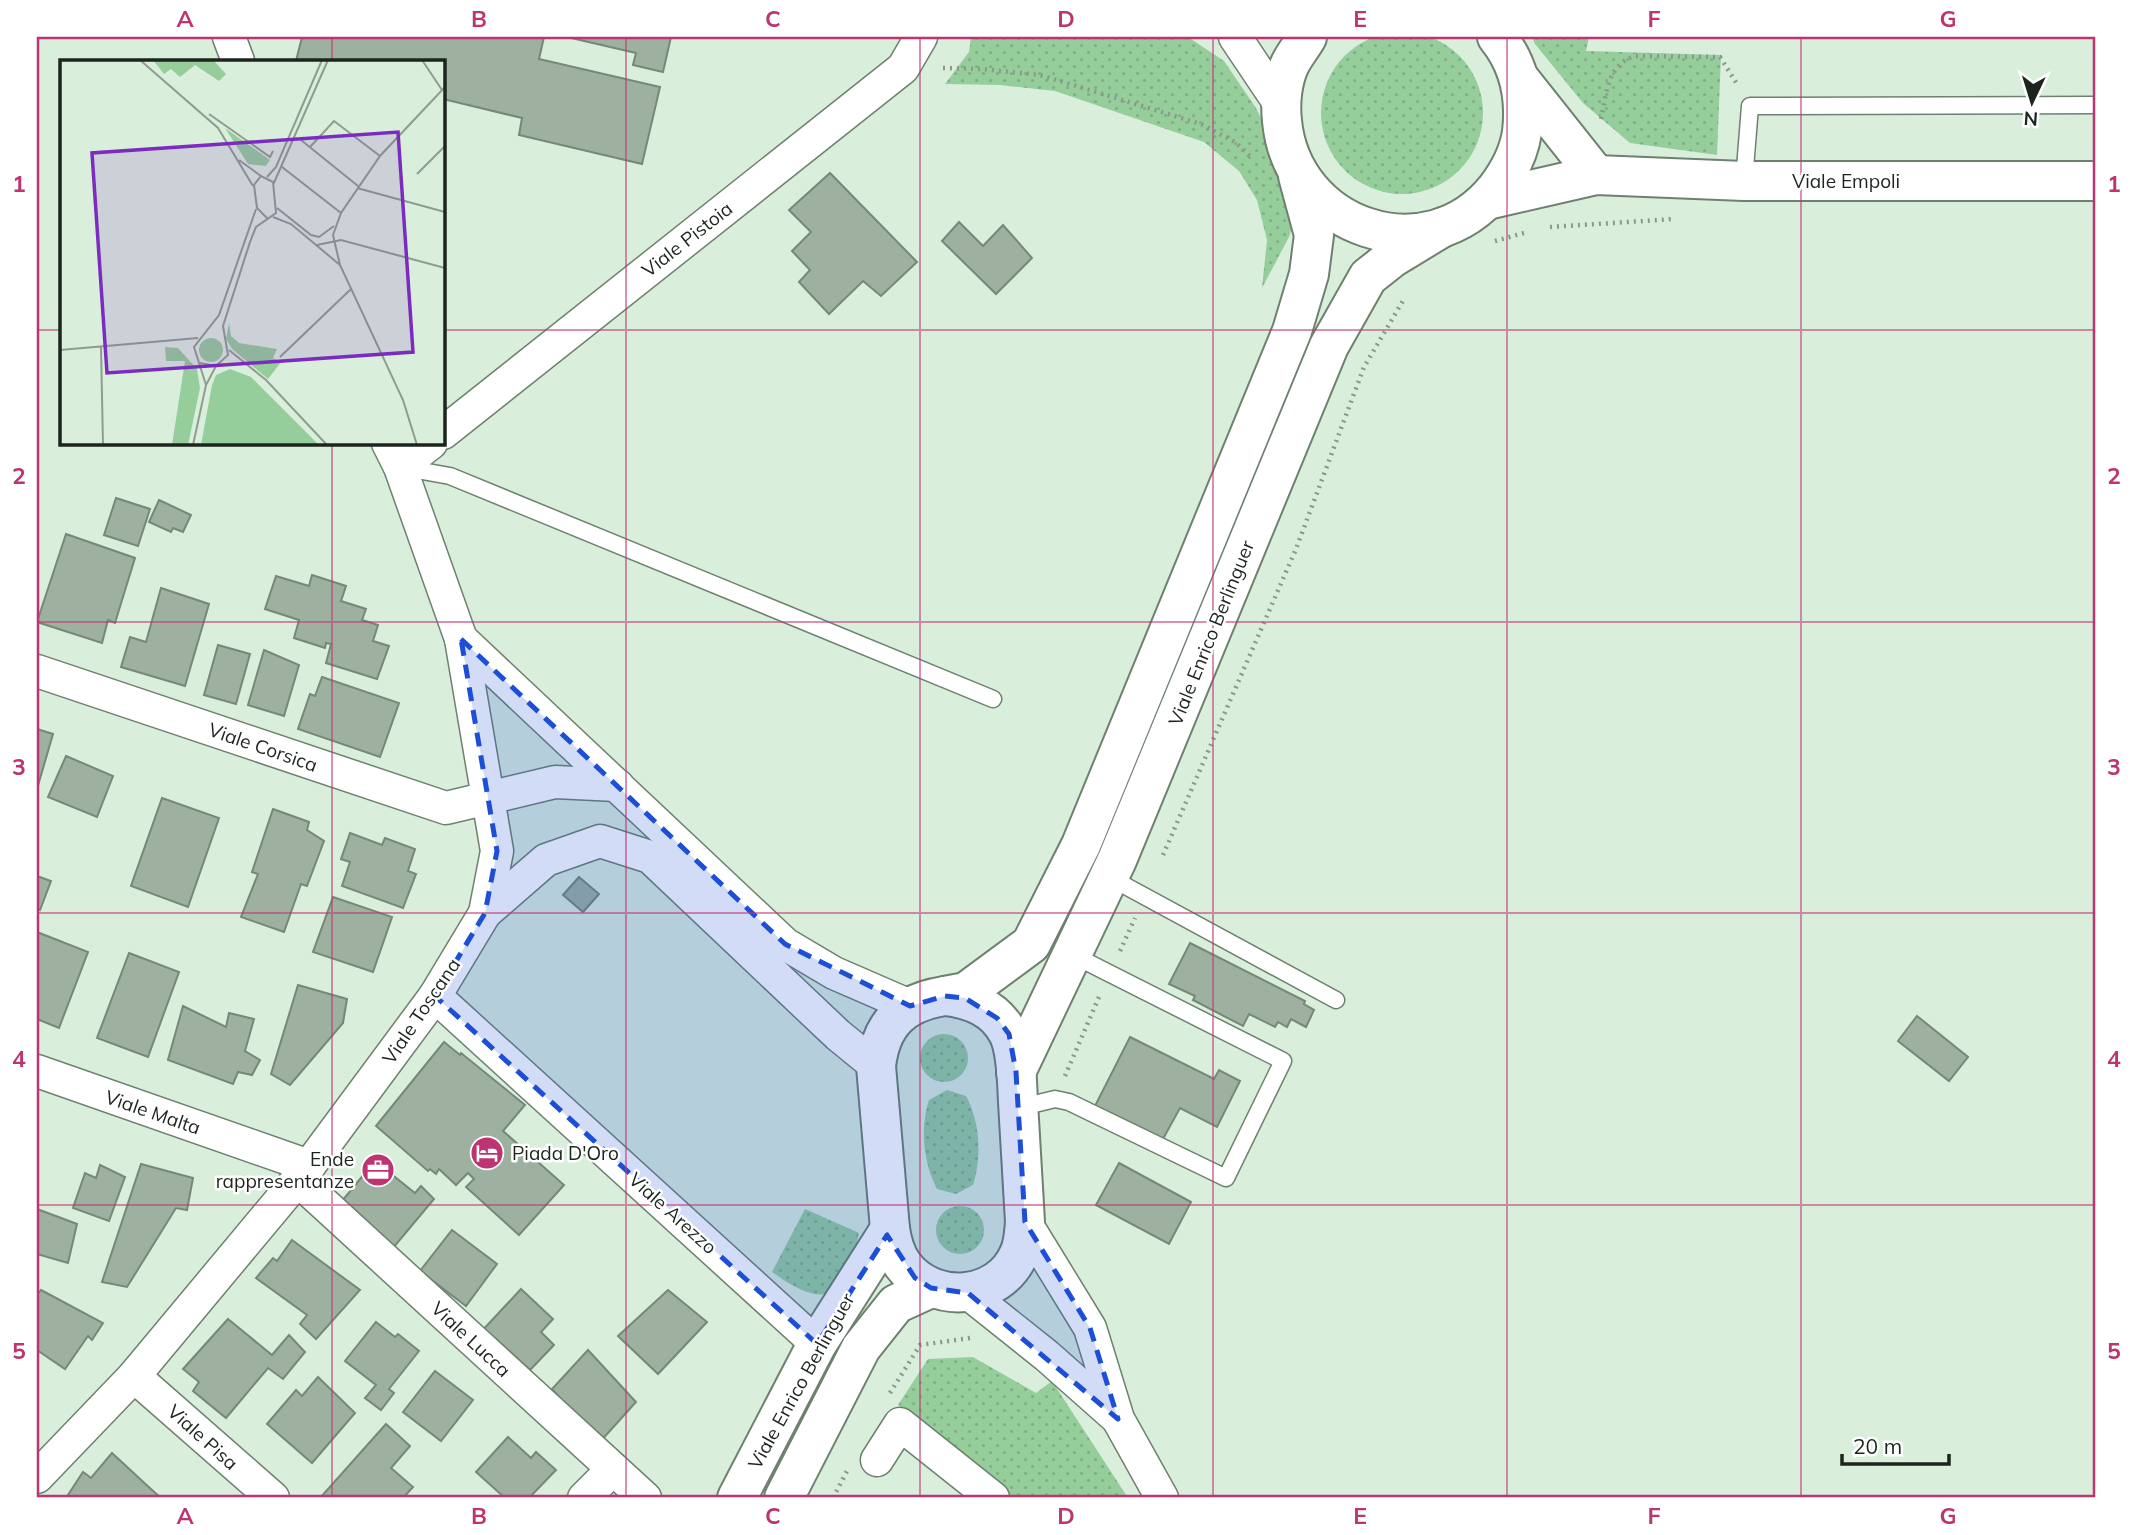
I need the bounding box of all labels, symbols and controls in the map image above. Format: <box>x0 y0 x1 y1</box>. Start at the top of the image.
text: A <box>176 4 194 33</box>
text: B <box>471 4 487 33</box>
text: C <box>765 4 781 33</box>
text: D <box>1057 4 1075 33</box>
text: E <box>1353 4 1367 33</box>
text: F <box>1647 4 1661 33</box>
text: G <box>1939 4 1957 33</box>
inset map <box>60 60 444 444</box>
north arrow <box>1996 66 2066 136</box>
text: N <box>2023 106 2039 131</box>
text: 1 <box>12 169 26 198</box>
street label: Viale Empoli <box>1792 169 1900 193</box>
text: 1 <box>2107 169 2121 198</box>
street label: Viale Pistoia <box>637 196 737 282</box>
text: 2 <box>12 461 26 490</box>
text: 2 <box>2107 461 2121 490</box>
street label: Viale Enrico Berlinguer <box>1163 537 1259 729</box>
street label: Viale Corsica <box>205 717 321 777</box>
text: 3 <box>12 752 26 781</box>
text: 3 <box>2107 752 2121 781</box>
street label: Viale Toscana <box>377 953 465 1069</box>
text: 4 <box>12 1044 26 1073</box>
text: 4 <box>2107 1044 2121 1073</box>
street label: Viale Malta <box>102 1084 204 1140</box>
hotel icon: Piada D'Oro <box>468 1134 506 1172</box>
place label: Piada D'Oro <box>512 1141 619 1165</box>
place label: Ende rappresentanze <box>216 1147 354 1193</box>
office icon: Ende rappresentanze <box>359 1151 397 1189</box>
street label: Viale Arezzo <box>624 1167 722 1259</box>
street label: Viale Enrico Berlinguer <box>743 1289 859 1473</box>
street label: Viale Lucca <box>426 1296 516 1382</box>
text: 5 <box>12 1336 26 1365</box>
text: 5 <box>2107 1336 2121 1365</box>
street label: Viale Pisa <box>163 1399 243 1475</box>
scale bar <box>1842 1423 1949 1467</box>
text: 20 m <box>1853 1433 1902 1459</box>
text: A <box>176 1501 194 1530</box>
text: B <box>471 1501 487 1530</box>
text: C <box>765 1501 781 1530</box>
text: D <box>1057 1501 1075 1530</box>
text: E <box>1353 1501 1367 1530</box>
text: F <box>1647 1501 1661 1530</box>
text: G <box>1939 1501 1957 1530</box>

